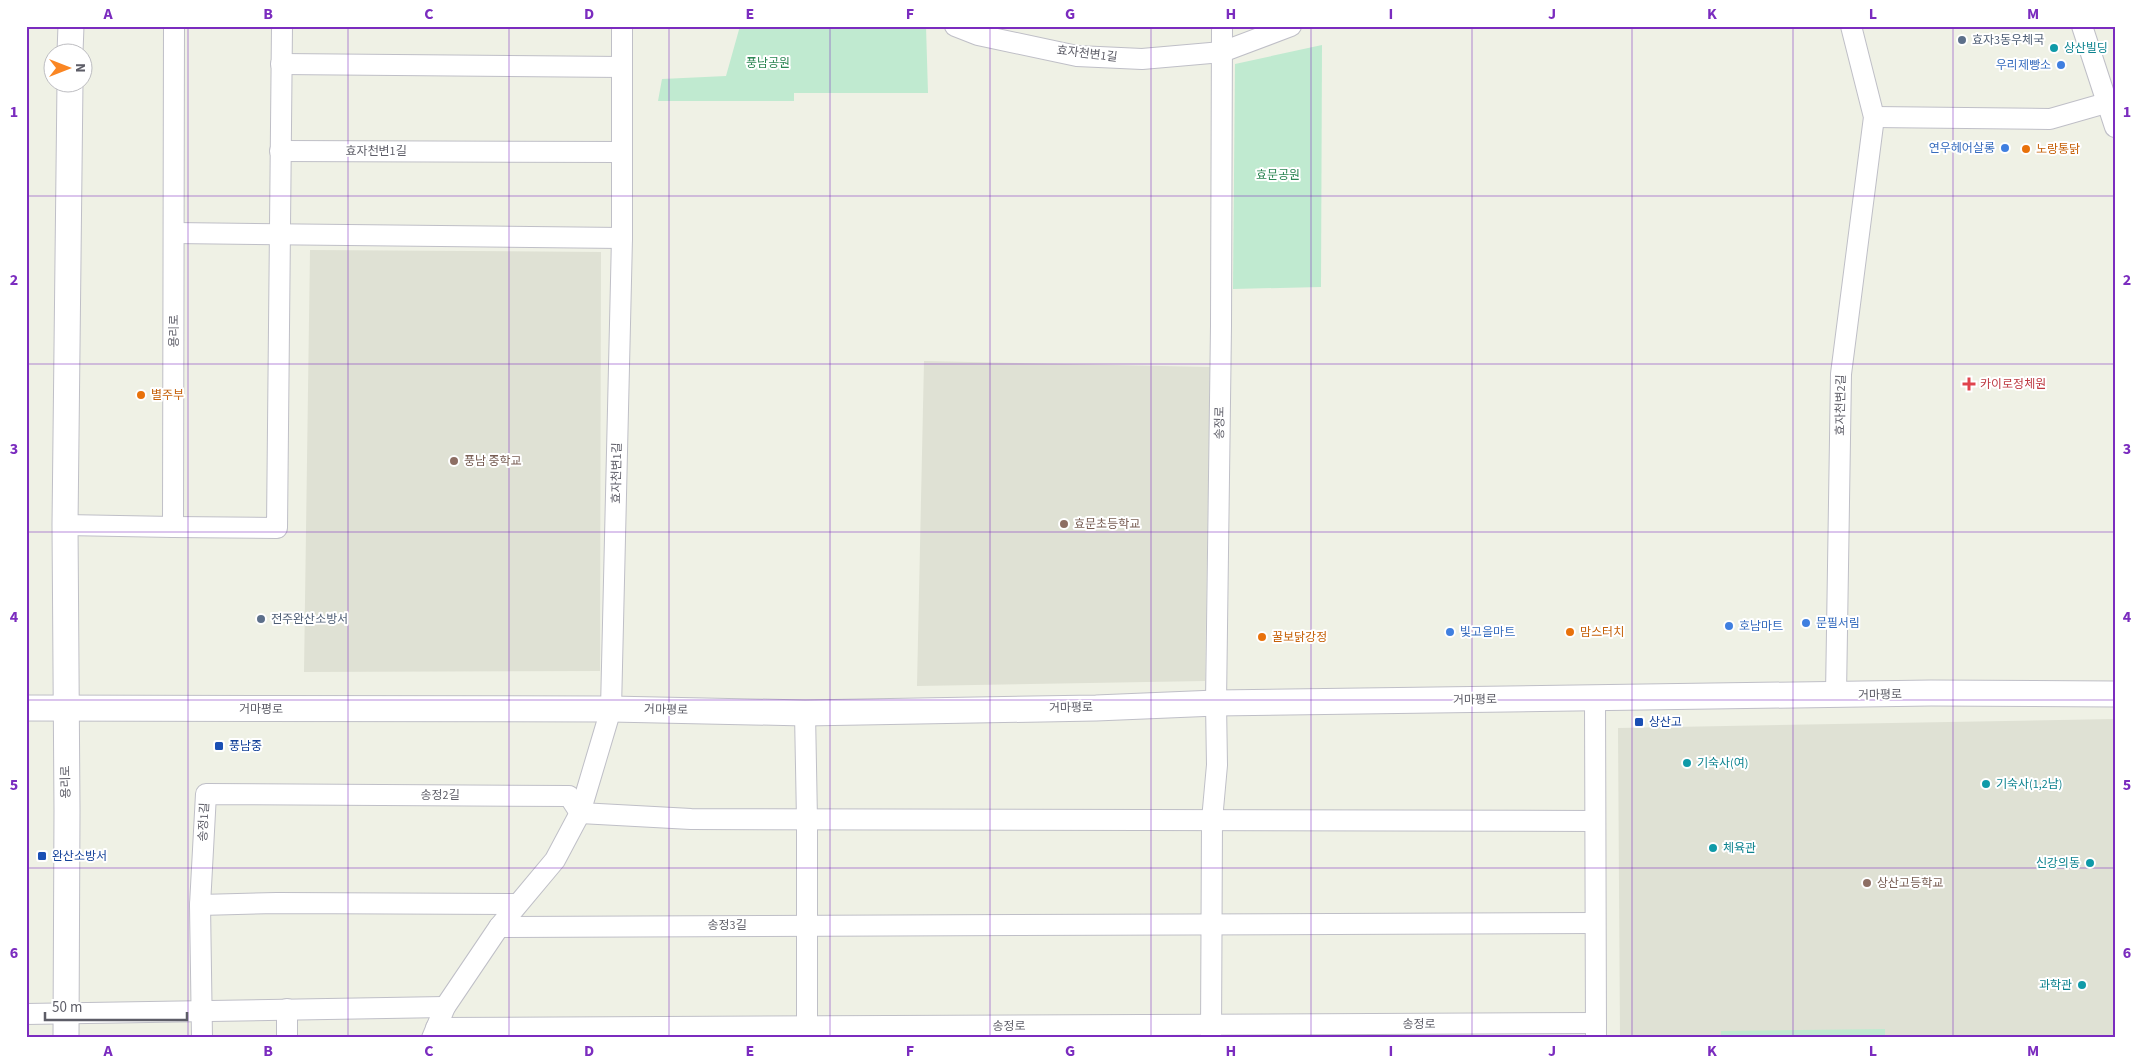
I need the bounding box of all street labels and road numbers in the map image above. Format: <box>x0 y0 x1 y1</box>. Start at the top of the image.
street label: 효자천변1길 <box>1056 42 1118 66</box>
street label: 효자천변1길 <box>345 143 407 160</box>
street label: 용리로 <box>166 314 183 348</box>
street label: 효자천변2길 <box>1832 374 1850 436</box>
street label: 송정로 <box>1211 406 1229 440</box>
street label: 효자천변1길 <box>608 442 626 504</box>
street label: 거마평로 <box>1858 686 1902 704</box>
street label: 거마평로 <box>1453 691 1497 709</box>
street label: 거마평로 <box>1049 699 1093 717</box>
street label: 거마평로 <box>239 701 283 718</box>
street label: 거마평로 <box>644 701 688 719</box>
street label: 용리로 <box>57 765 75 799</box>
street label: 송정2길 <box>420 787 460 804</box>
street label: 송정1길 <box>194 802 214 842</box>
street label: 송정3길 <box>707 917 747 934</box>
street label: 송정로 <box>1402 1016 1436 1033</box>
street label: 송정로 <box>992 1018 1026 1035</box>

